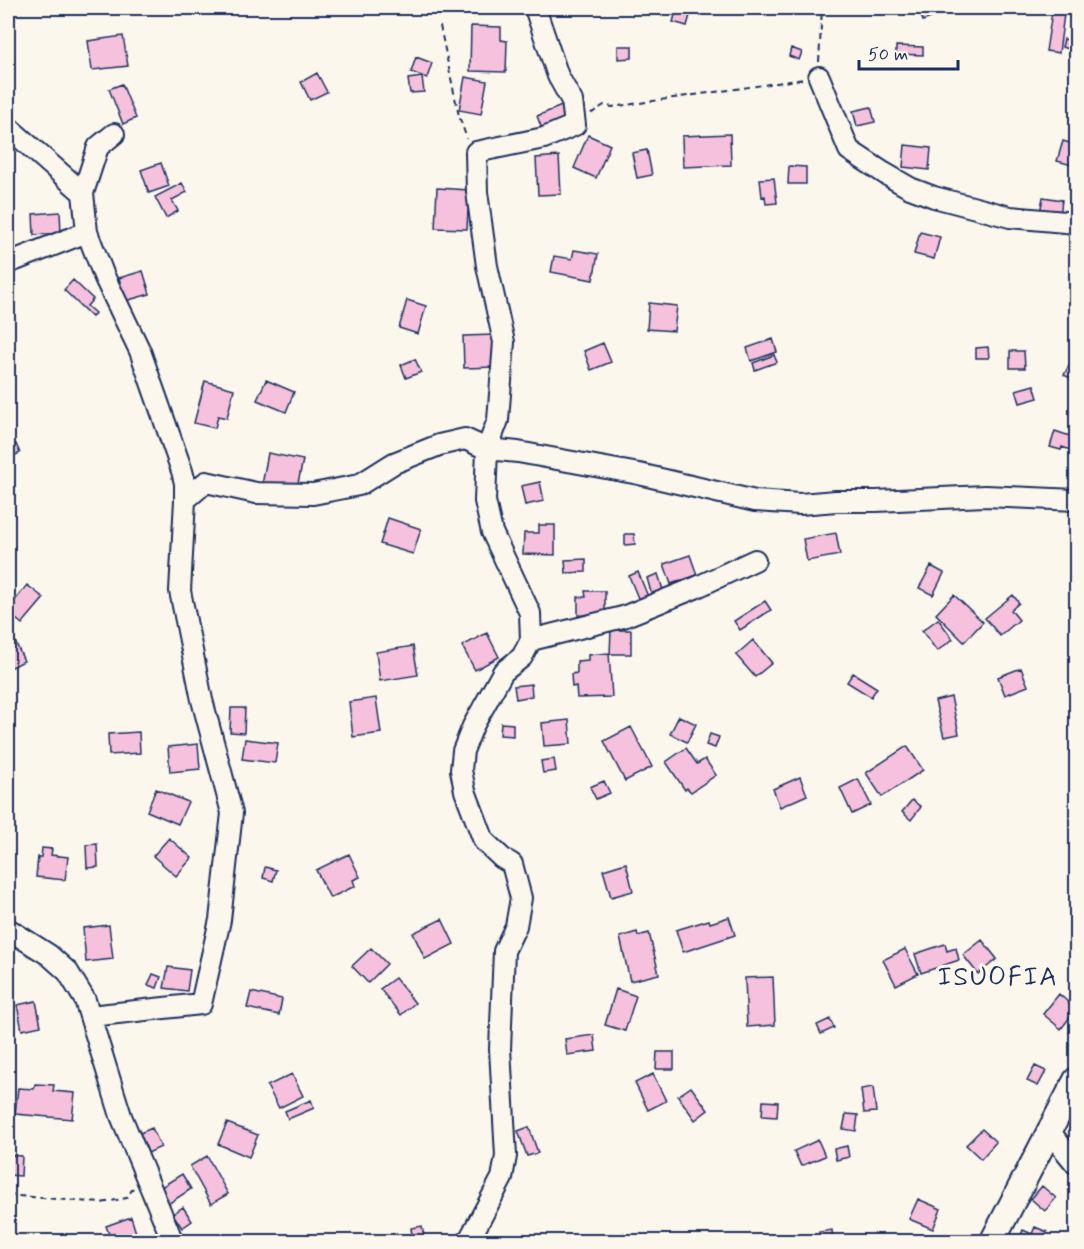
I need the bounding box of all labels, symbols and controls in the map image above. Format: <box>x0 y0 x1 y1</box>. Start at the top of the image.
scale bar <box>859 33 958 71</box>
text: 50 m <box>868 43 908 67</box>
district label: ISUOFIA <box>937 960 1059 995</box>

